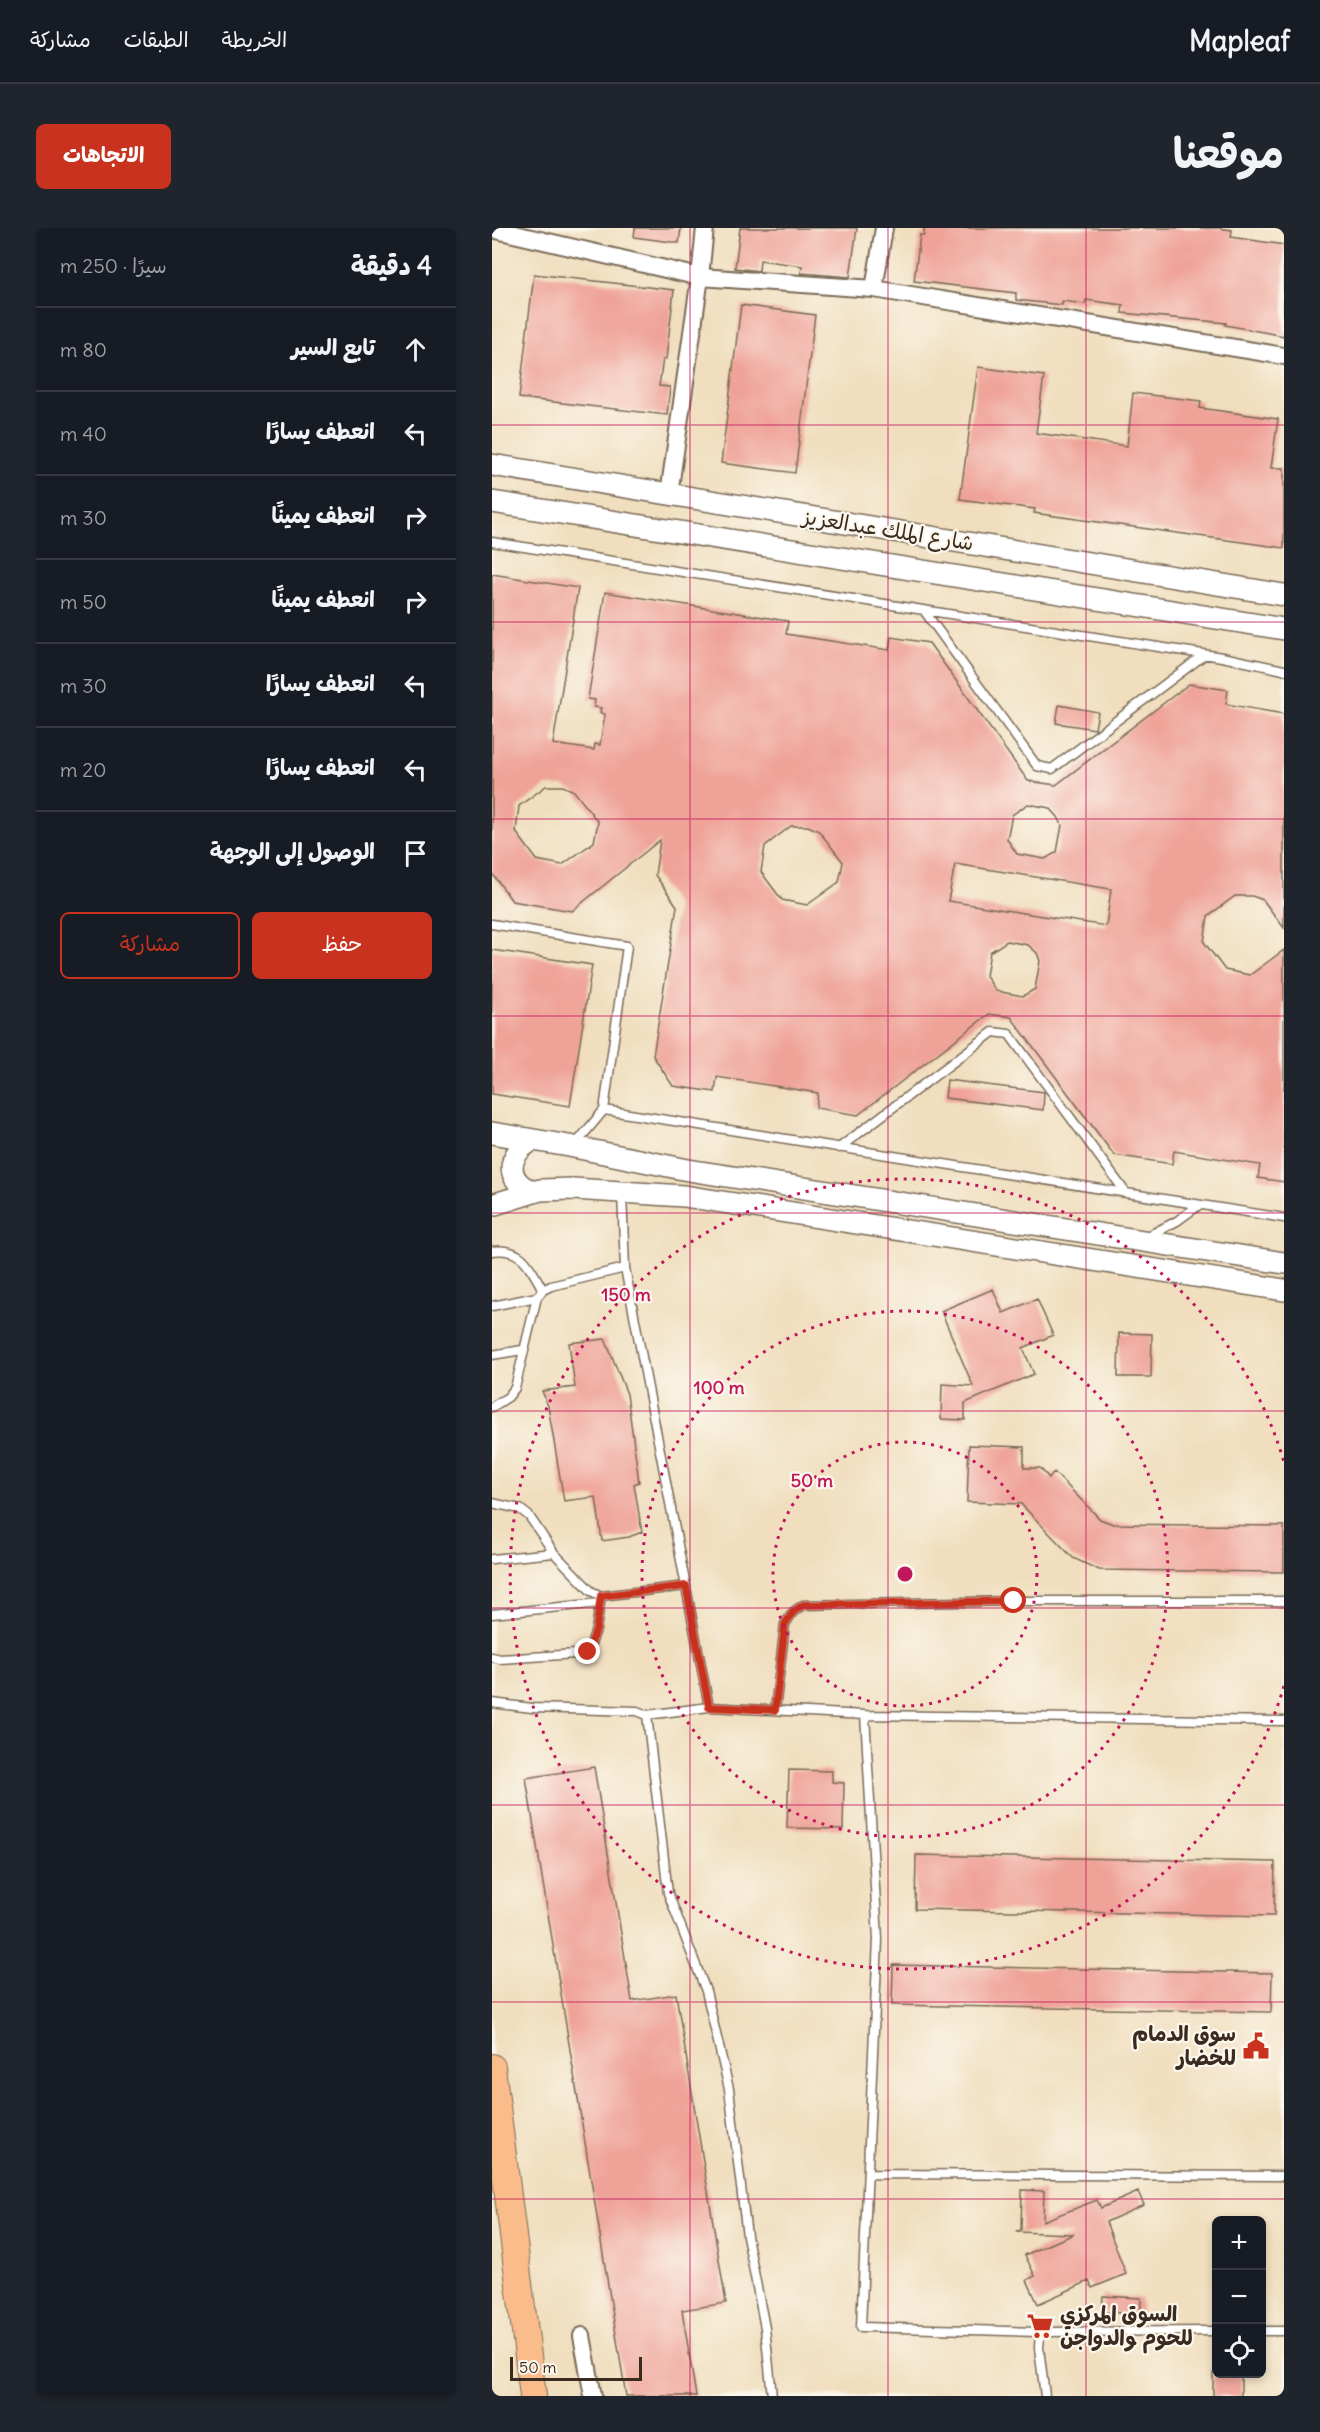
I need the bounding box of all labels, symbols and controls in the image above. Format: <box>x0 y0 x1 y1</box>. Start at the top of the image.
text: Mapleaf <box>1189 23 1290 59</box>
text: مشاركة <box>30 26 91 53</box>
text: الطبقات <box>124 26 189 53</box>
text: الخريطة <box>222 26 287 53</box>
button: الاتجاهات <box>36 124 171 189</box>
text: موقعنا <box>1173 127 1284 179</box>
text: 4 دقيقة <box>351 249 432 282</box>
text: سيرًا · 250 m <box>60 253 167 278</box>
text: تابع السير <box>291 333 375 361</box>
icon: ahead <box>399 333 432 366</box>
text: 80 m <box>60 337 107 362</box>
text: انعطف يسارًا <box>266 417 375 445</box>
icon: left <box>399 417 432 450</box>
text: 40 m <box>60 421 107 446</box>
text: انعطف يمينًا <box>272 501 375 529</box>
icon: right <box>399 501 432 534</box>
street label: شارع الملك عبدالعزيز <box>798 502 976 558</box>
text: 30 m <box>60 505 107 530</box>
text: انعطف يمينًا <box>272 585 375 613</box>
icon: right <box>399 585 432 618</box>
text: 50 m <box>60 589 107 614</box>
text: انعطف يسارًا <box>266 669 375 697</box>
icon: left <box>399 669 432 702</box>
text: 30 m <box>60 673 107 698</box>
text: انعطف يسارًا <box>266 753 375 781</box>
icon: left <box>399 753 432 786</box>
text: 20 m <box>60 757 106 782</box>
text: الوصول إلى الوجهة <box>210 837 375 865</box>
icon: arrive <box>399 837 432 870</box>
button: مشاركة <box>60 912 240 979</box>
button: حفظ <box>252 912 432 979</box>
text: 150 m <box>601 1283 651 1306</box>
text: 100 m <box>694 1376 745 1399</box>
text: 50 m <box>791 1469 833 1492</box>
centre of rings <box>895 1564 915 1584</box>
route start <box>1000 1587 1026 1613</box>
route end <box>574 1638 600 1664</box>
place label: سوق الدمام للخضار <box>1132 2020 1236 2071</box>
public building icon: سوق الدمام للخضار <box>1241 2031 1271 2061</box>
map controls <box>1212 2216 1266 2378</box>
button: + <box>1212 2216 1266 2270</box>
button: − <box>1212 2270 1266 2324</box>
place label: السوق المركزي للحوم والدواجن <box>1060 2300 1193 2354</box>
supermarket icon: السوق المركزي للحوم والدواجن <box>1025 2311 1055 2341</box>
button: locate <box>1212 2324 1266 2378</box>
scale bar <box>510 2354 642 2382</box>
text: 50 m <box>519 2357 557 2377</box>

